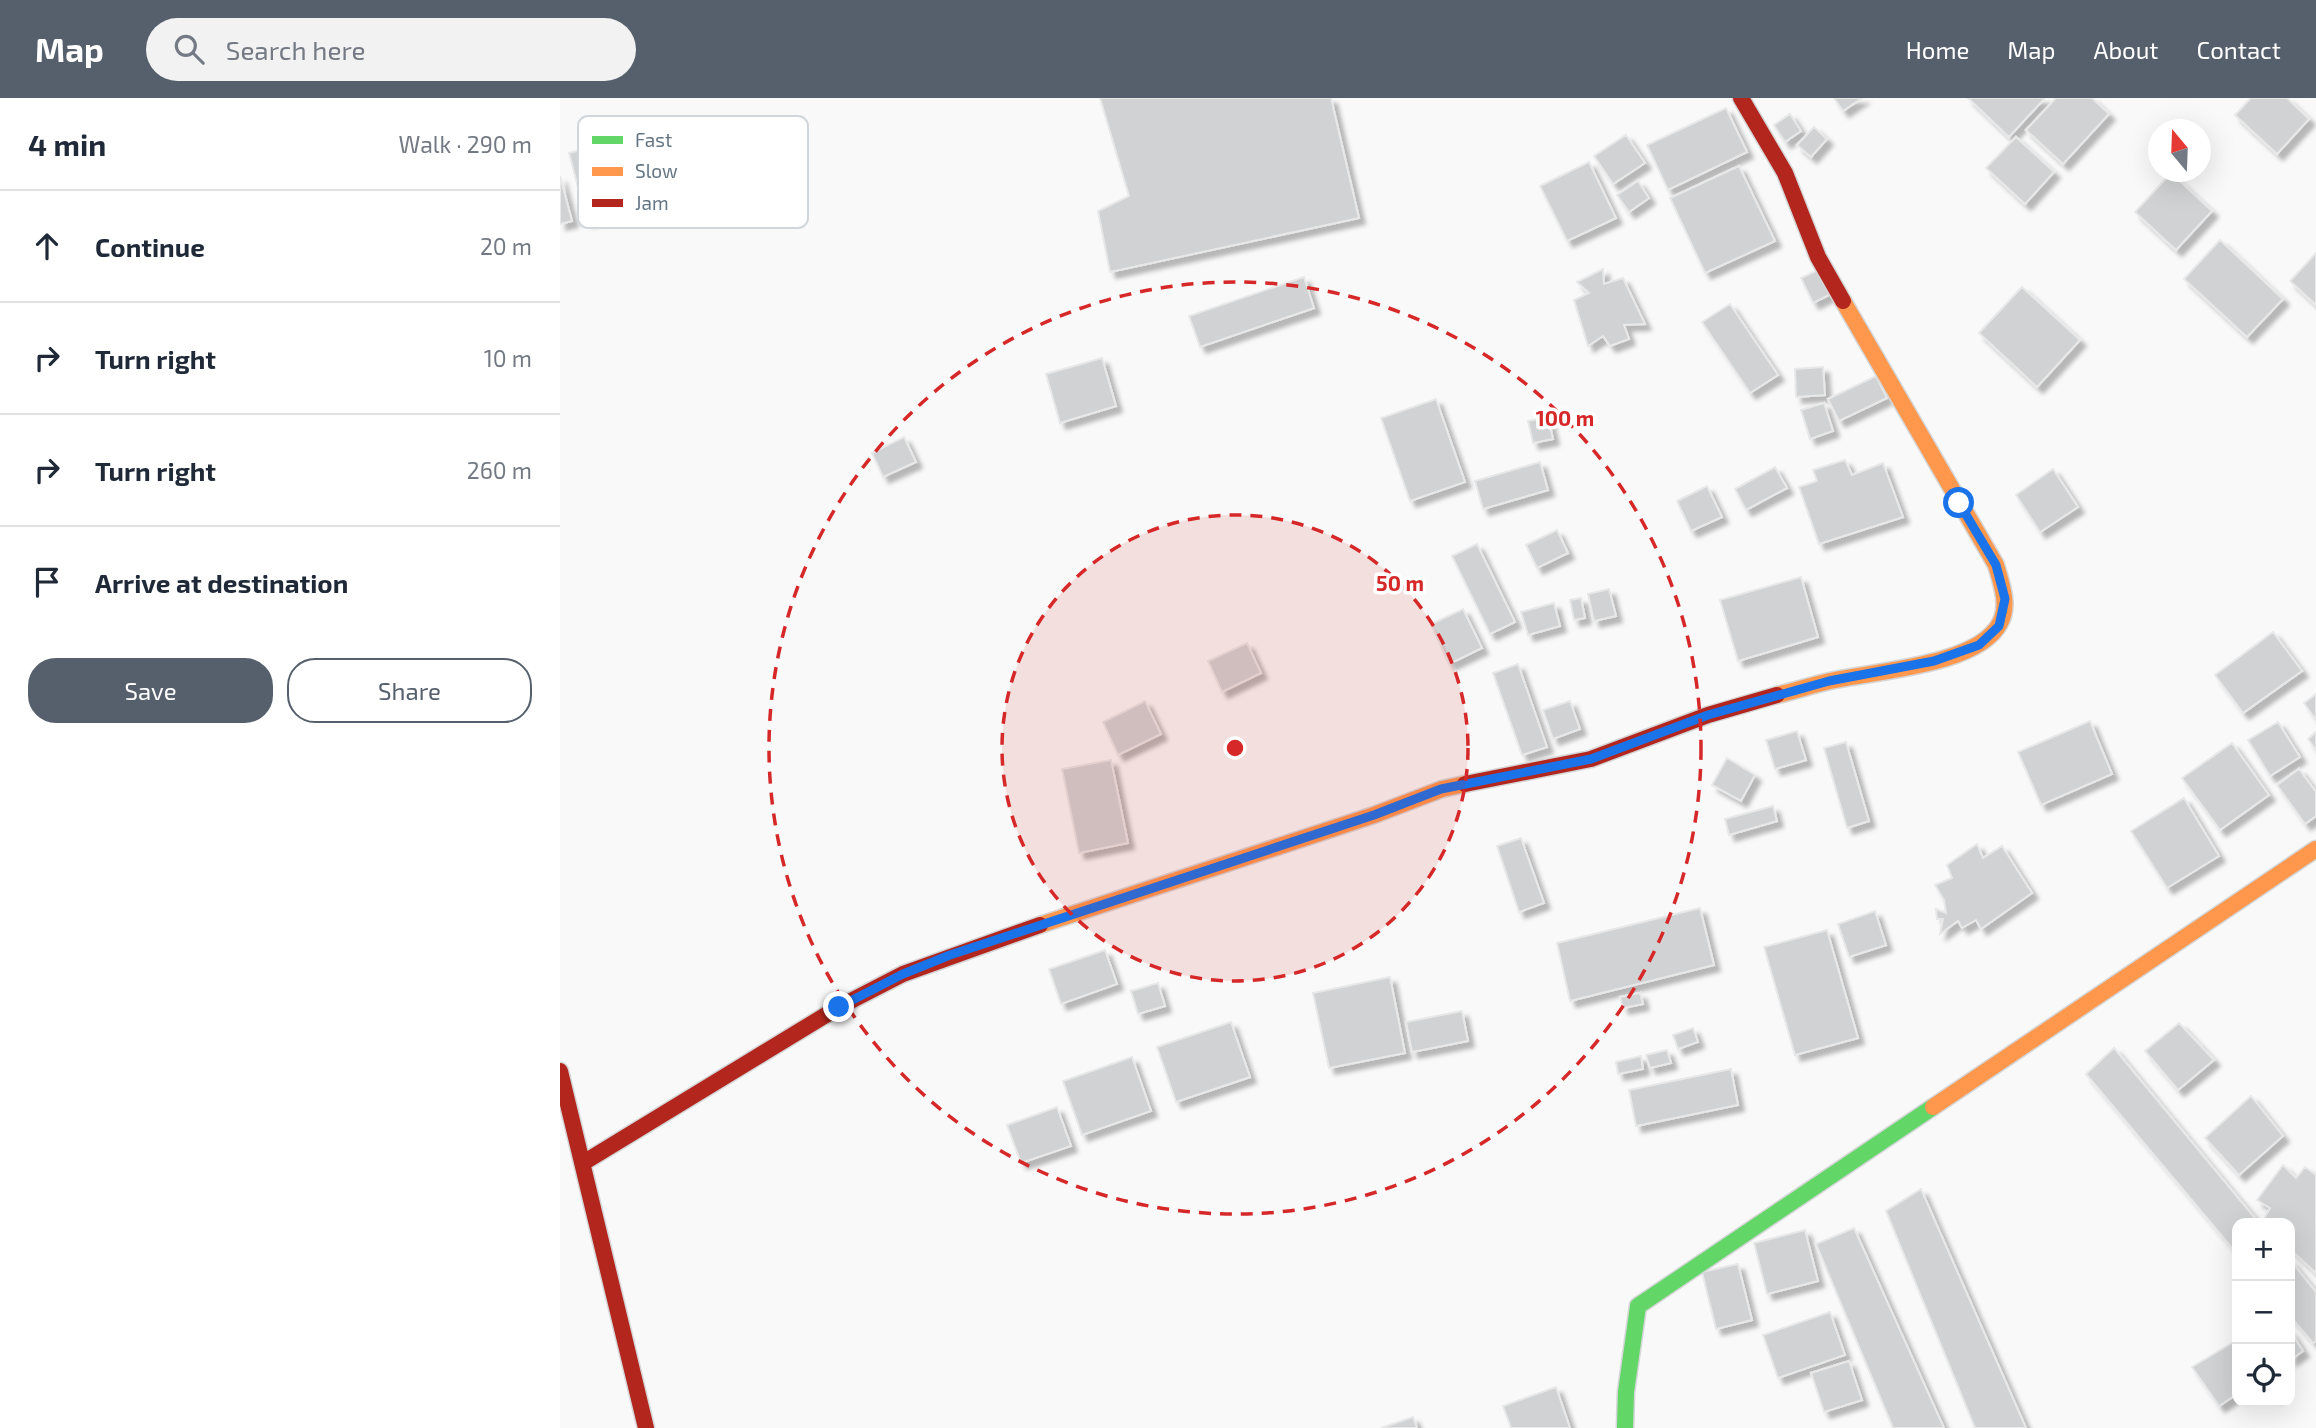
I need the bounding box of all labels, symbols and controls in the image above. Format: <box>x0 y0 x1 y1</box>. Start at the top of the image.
search box <box>146 18 636 81</box>
text: Map <box>35 29 104 69</box>
icon: search <box>170 30 208 68</box>
text: Search here <box>226 34 365 65</box>
text: Home <box>1906 35 1969 64</box>
text: Map <box>2007 35 2055 64</box>
text: About <box>2093 35 2159 64</box>
text: Contact <box>2197 35 2281 64</box>
legend <box>578 116 808 228</box>
north arrow <box>2148 119 2211 182</box>
text: 4 min <box>28 126 106 162</box>
text: Fast <box>635 128 672 151</box>
text: Walk · 290 m <box>399 130 532 158</box>
text: Slow <box>635 159 678 182</box>
text: Jam <box>635 191 669 214</box>
icon: ahead <box>28 227 66 265</box>
text: Continue <box>95 231 205 262</box>
text: 20 m <box>480 232 532 260</box>
icon: right <box>28 339 66 377</box>
text: Turn right <box>95 343 216 374</box>
text: 10 m <box>484 344 532 372</box>
text: 100 m <box>1536 405 1594 430</box>
icon: right <box>28 451 66 489</box>
text: Turn right <box>95 455 216 486</box>
text: 260 m <box>467 456 532 484</box>
route start <box>1943 487 1974 518</box>
icon: arrive <box>28 563 66 601</box>
text: Arrive at destination <box>95 567 348 598</box>
text: 50 m <box>1376 570 1424 595</box>
button: Save <box>28 658 273 723</box>
button: Share <box>287 658 532 723</box>
centre of rings <box>1223 736 1247 760</box>
route end <box>823 991 854 1022</box>
map controls <box>2232 1218 2295 1407</box>
button: + <box>2232 1218 2295 1281</box>
button: − <box>2232 1281 2295 1344</box>
button: locate <box>2232 1344 2295 1407</box>

